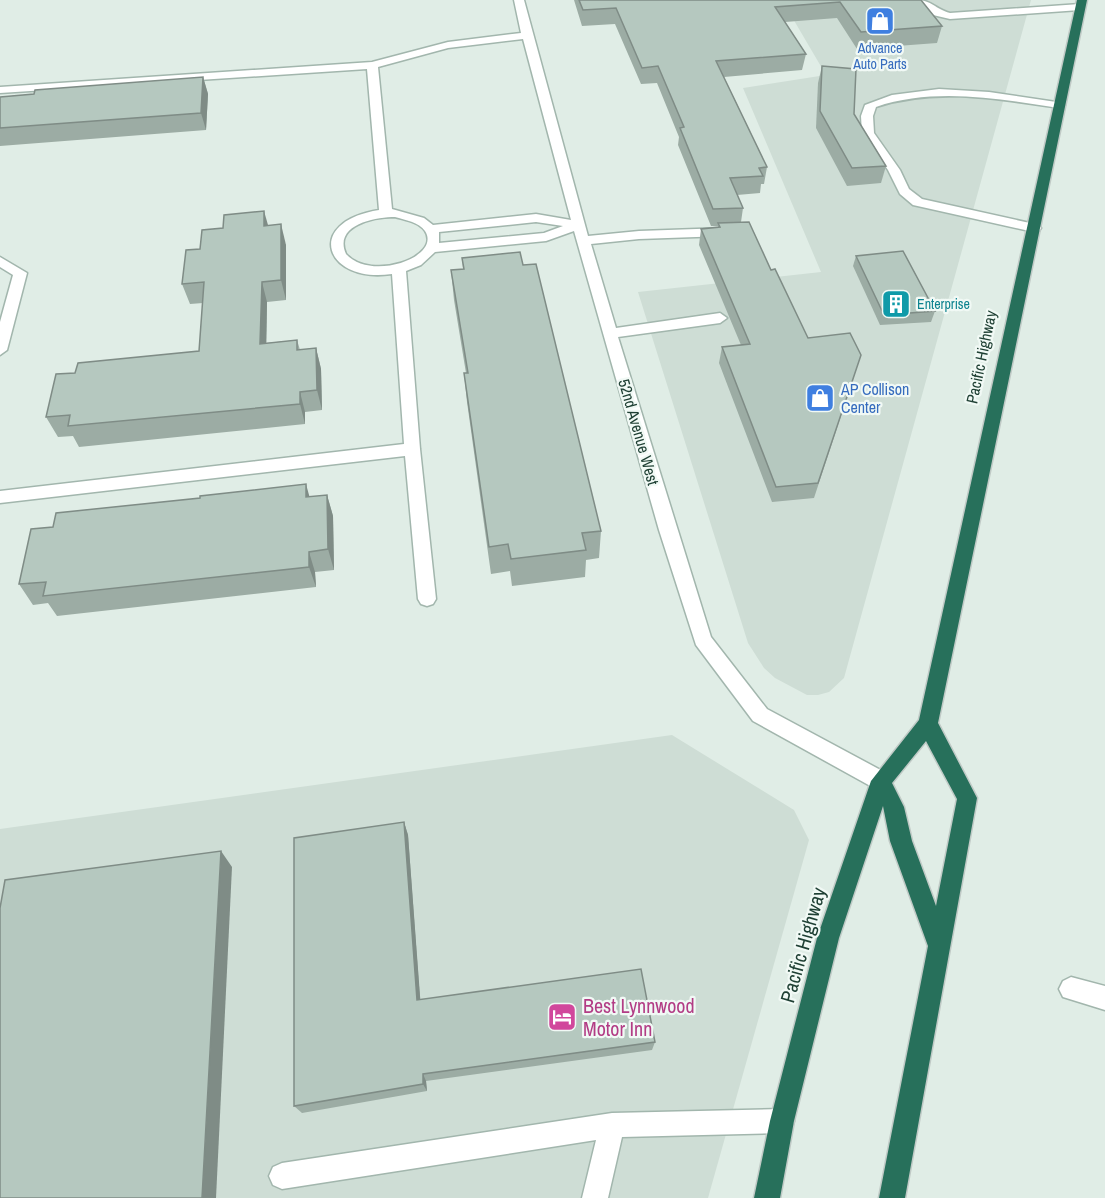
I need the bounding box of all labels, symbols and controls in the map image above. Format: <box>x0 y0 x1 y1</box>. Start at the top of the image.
shop icon: Advance Auto Parts <box>864 5 896 37</box>
place label: Advance Auto Parts <box>852 39 907 73</box>
building icon: Enterprise <box>880 288 912 320</box>
place label: Enterprise <box>917 295 970 313</box>
street label: Pacific Highway <box>960 308 1002 406</box>
street label: 52nd Avenue West <box>613 376 665 488</box>
place label: AP Collison Center <box>840 378 909 418</box>
shop icon: AP Collison Center <box>804 382 836 414</box>
street label: Pacific Highway <box>773 883 832 1006</box>
place label: Best Lynnwood Motor Inn <box>583 992 695 1042</box>
hotel icon: Best Lynnwood Motor Inn <box>546 1001 578 1033</box>

